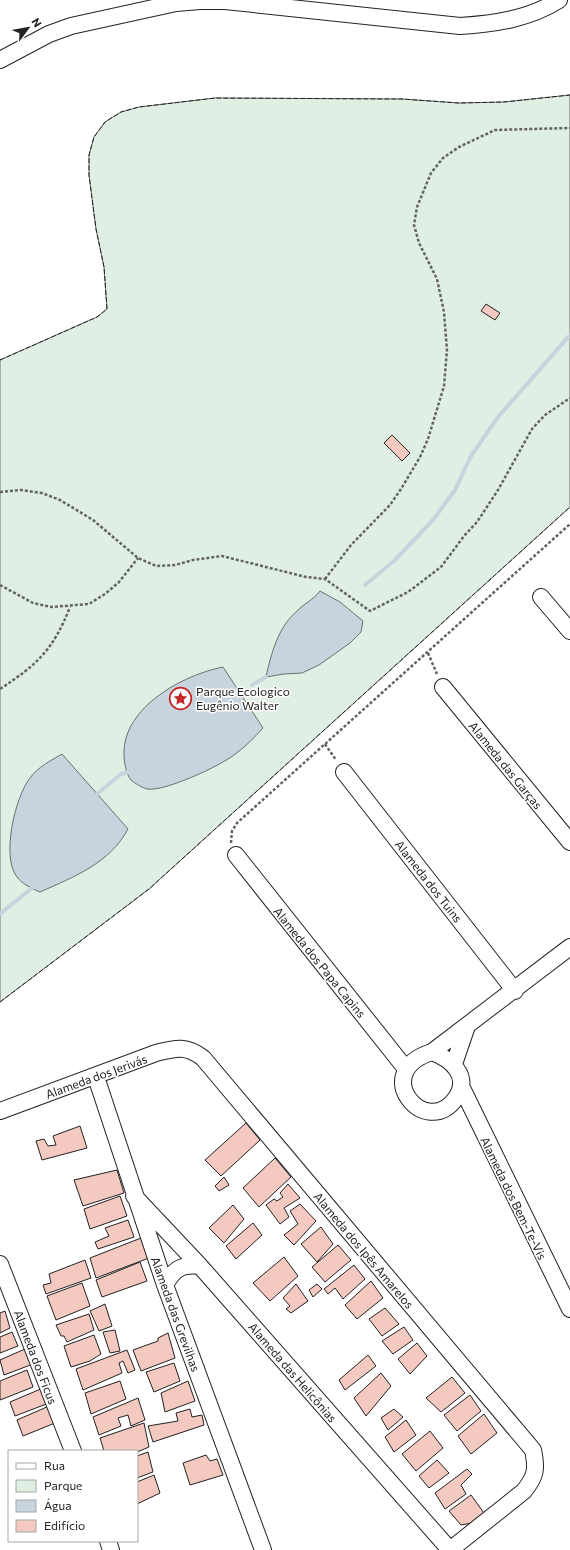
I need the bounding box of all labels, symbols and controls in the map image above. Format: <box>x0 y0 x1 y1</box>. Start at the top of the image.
north arrow <box>8 8 48 48</box>
text: N <box>29 15 45 29</box>
place label: Parque Ecologico Eugênio Walter <box>196 684 290 712</box>
place icon: Parque Ecologico Eugênio Walter <box>167 685 193 711</box>
street label: Alameda das Garças <box>467 719 545 811</box>
street label: Alameda dos Tuins <box>393 837 465 925</box>
street label: Alameda dos Papa Capins <box>271 904 369 1020</box>
street label: Alameda dos Jerivás <box>43 1051 149 1102</box>
street label: Alameda dos Bem-Te-Vis <box>478 1134 550 1262</box>
street label: Alameda dos Ipês Amarelos <box>311 1189 417 1311</box>
street label: Alameda das Grevilhas <box>149 1255 203 1373</box>
street label: Alameda dos Ficus <box>12 1308 60 1406</box>
street label: Alameda das Helicônias <box>246 1319 340 1425</box>
legend <box>8 1450 138 1542</box>
text: Rua <box>44 1458 65 1472</box>
text: Parque <box>44 1478 82 1492</box>
text: Água <box>44 1498 72 1512</box>
text: Edifício <box>44 1518 85 1532</box>

